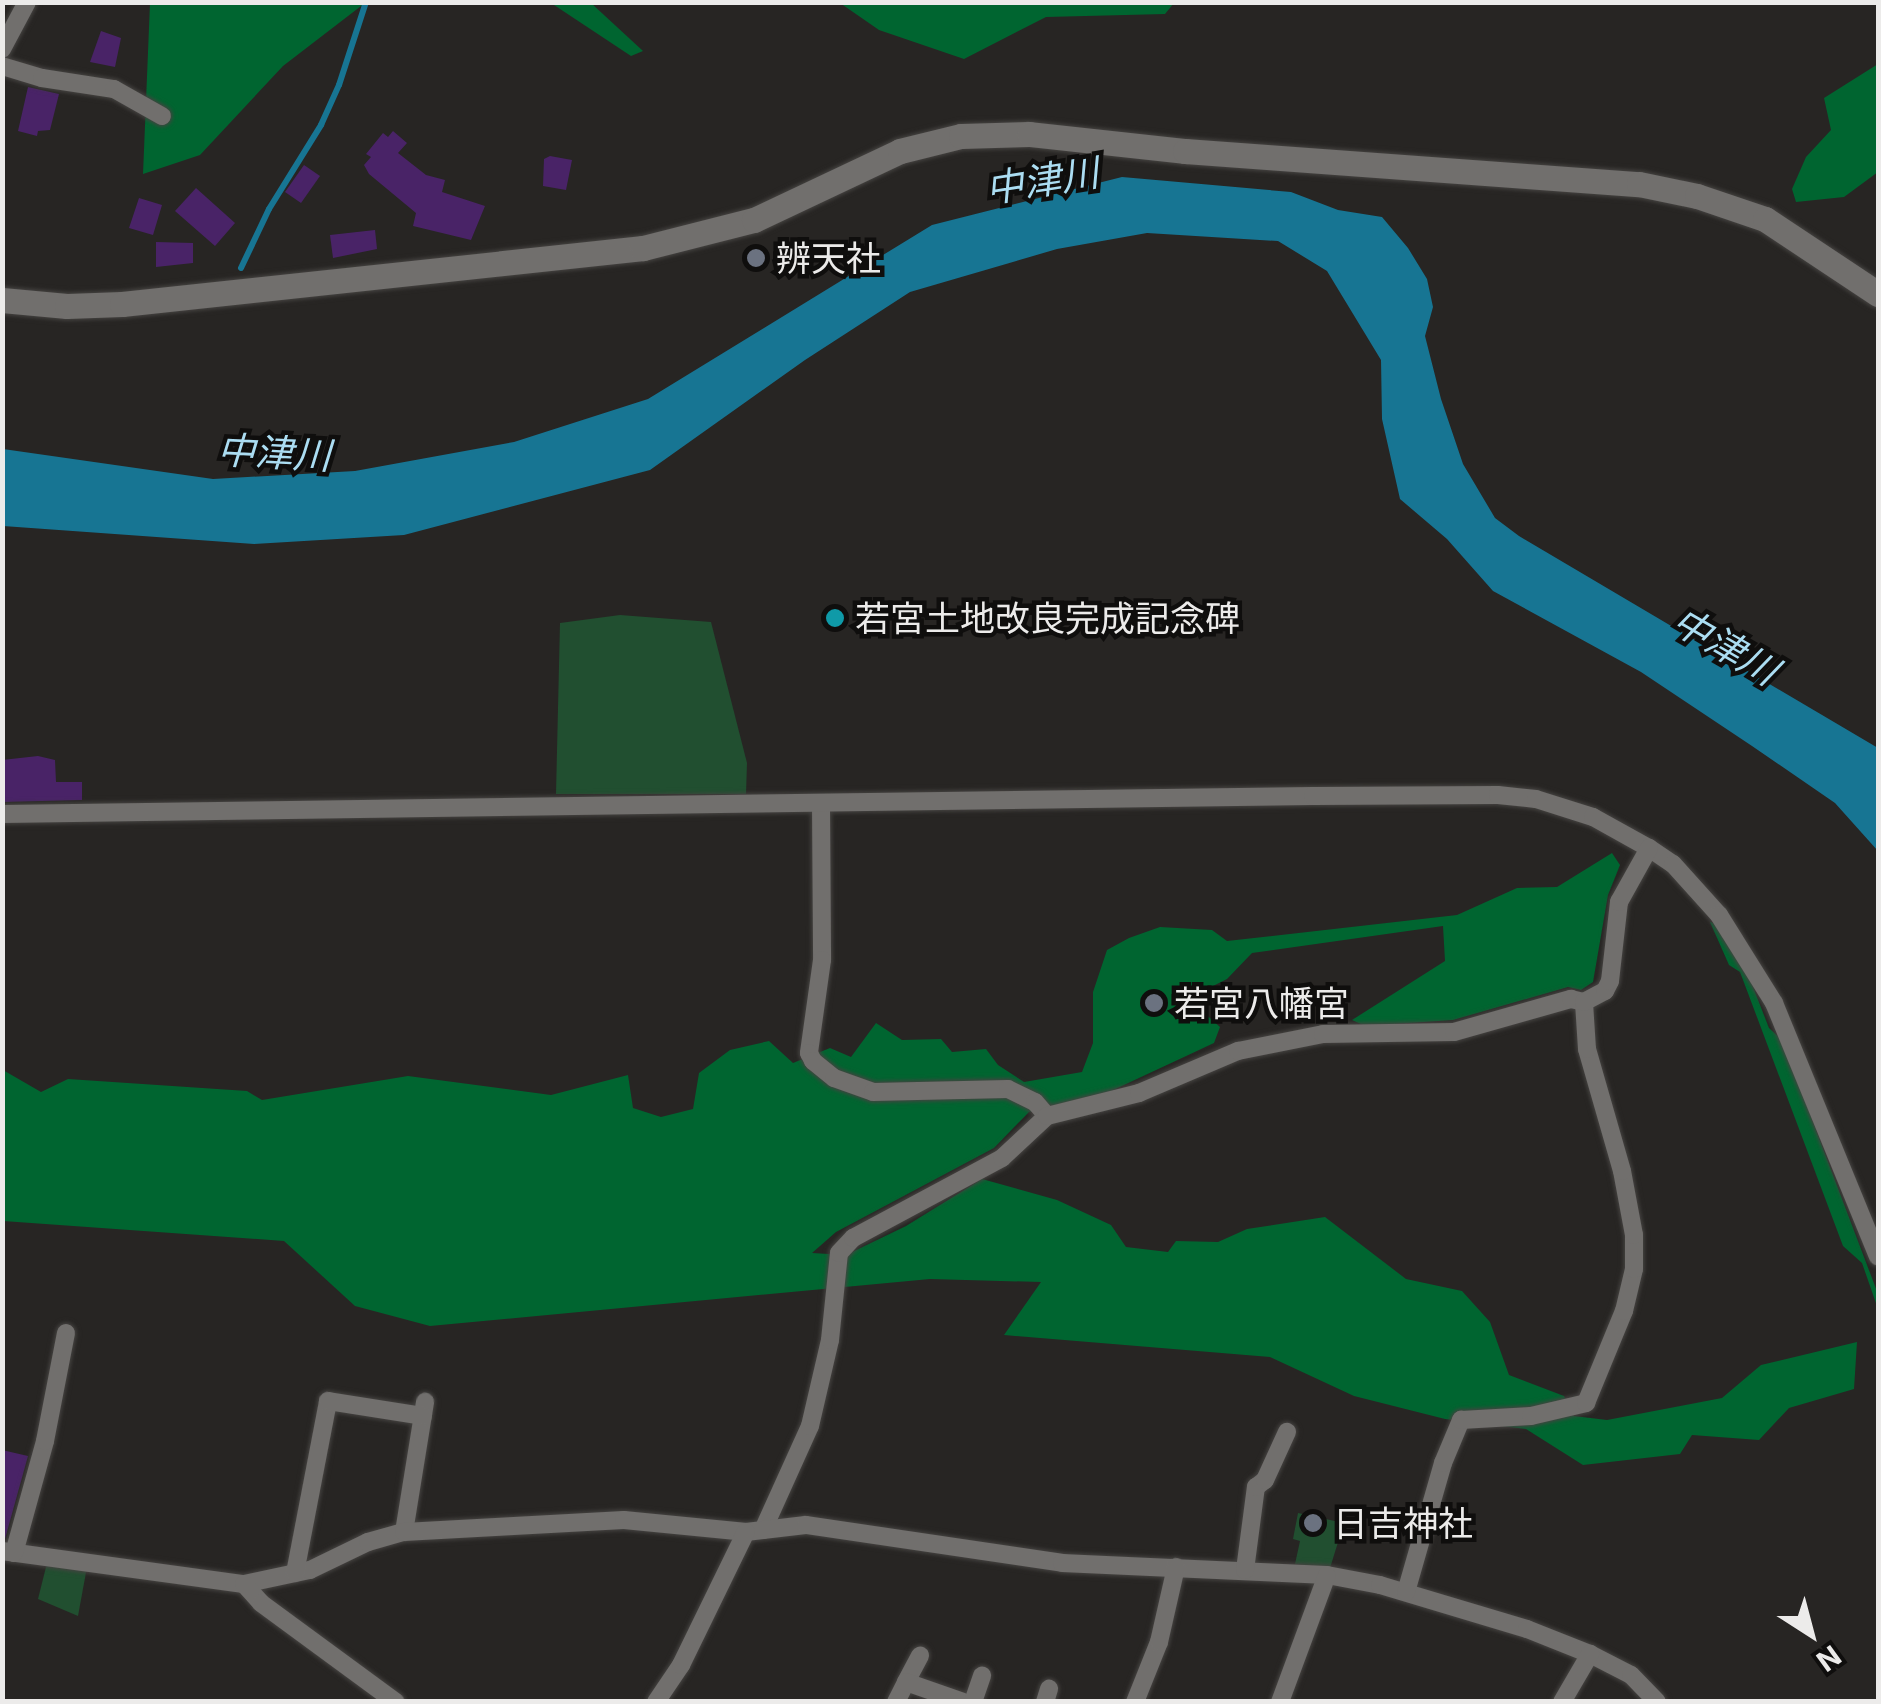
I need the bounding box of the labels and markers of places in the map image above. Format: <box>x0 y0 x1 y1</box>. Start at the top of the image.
place label: 辨天社 <box>776 237 881 279</box>
marker: 辨天社 <box>745 247 767 269</box>
place label: 若宮土地改良完成記念碑 <box>855 597 1240 639</box>
marker: 若宮土地改良完成記念碑 <box>824 607 846 629</box>
place label: 若宮八幡宮 <box>1174 982 1349 1024</box>
marker: 若宮八幡宮 <box>1143 992 1165 1014</box>
place label: 日吉神社 <box>1333 1502 1473 1544</box>
marker: 日吉神社 <box>1302 1512 1324 1534</box>

